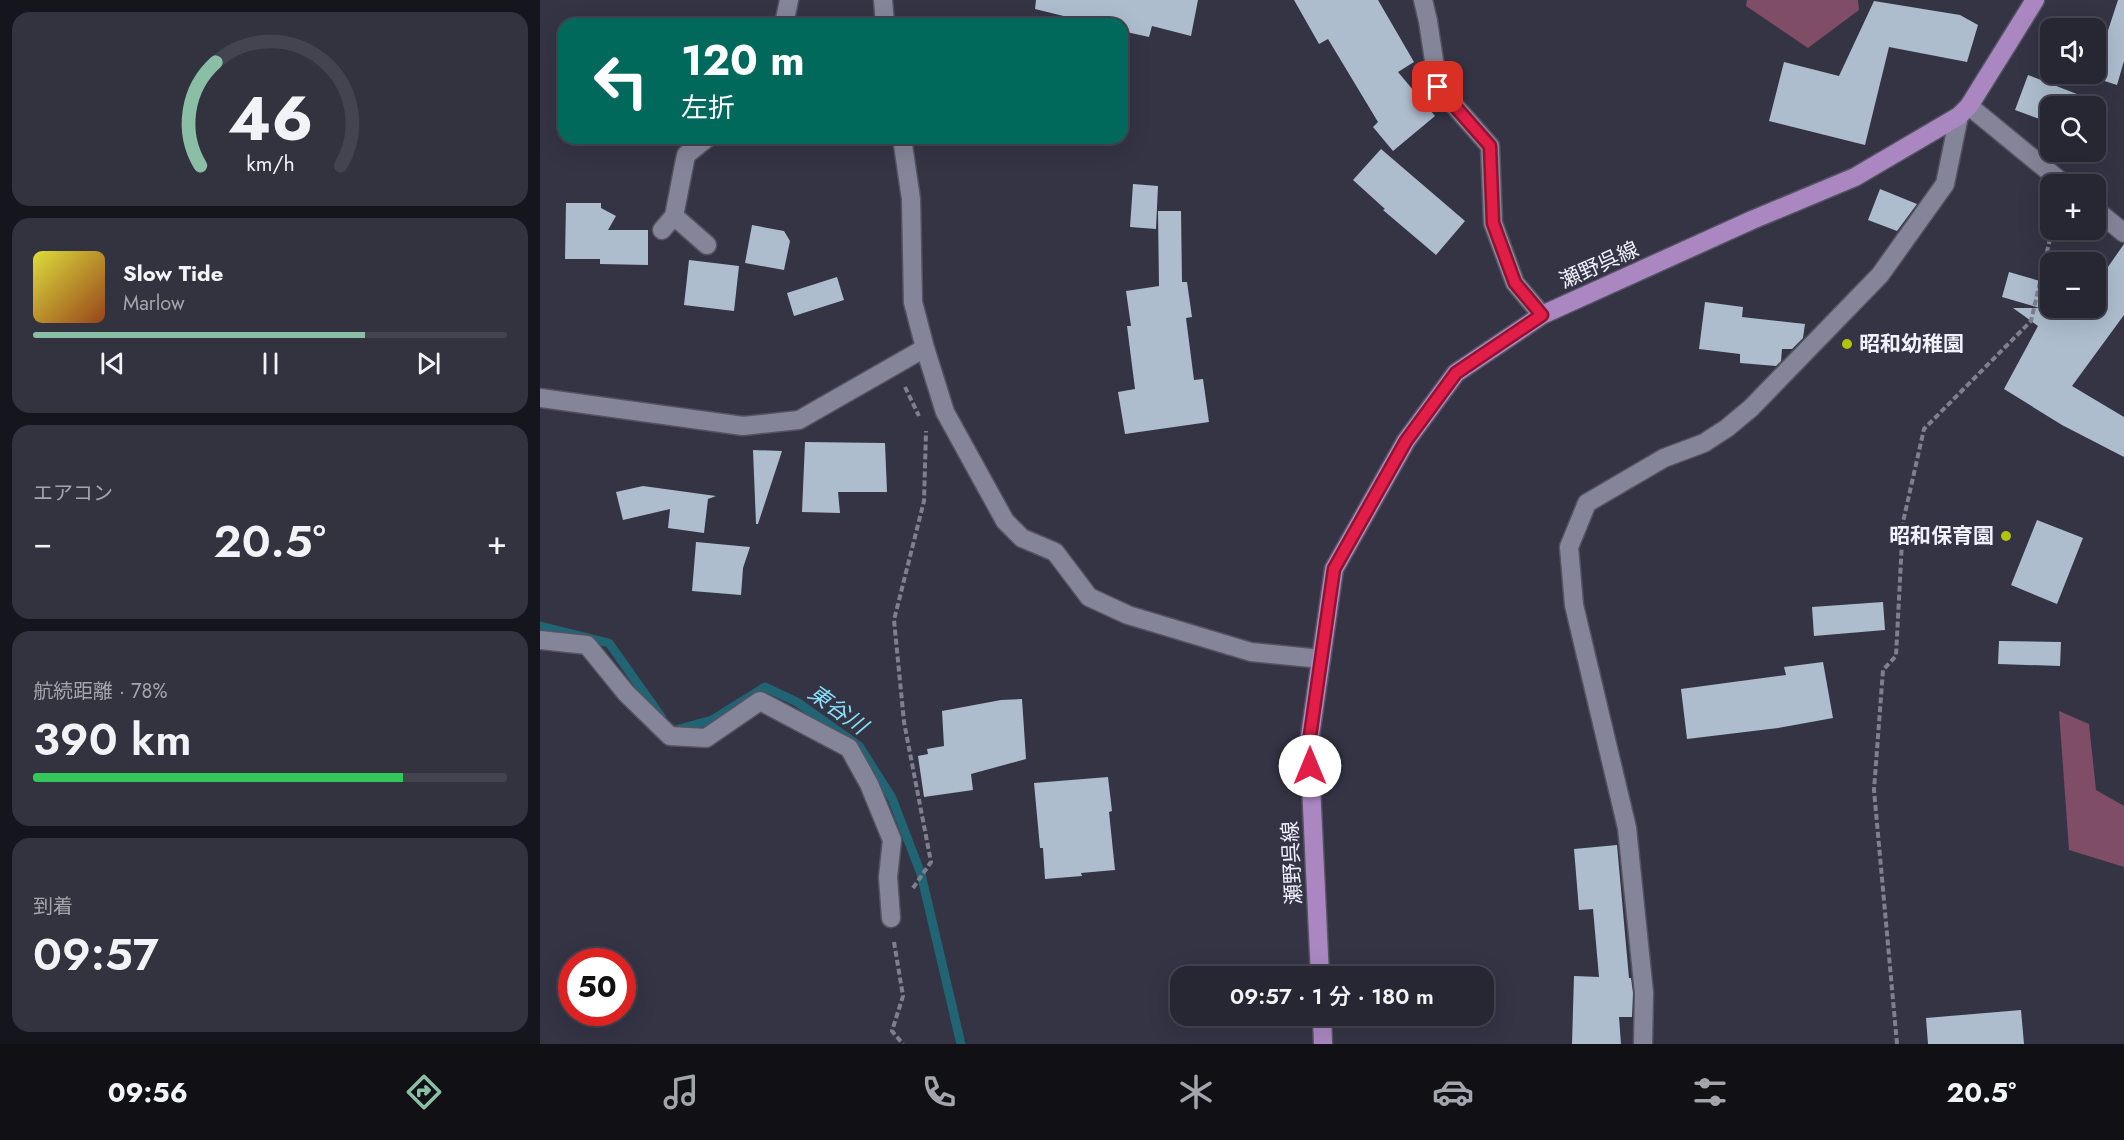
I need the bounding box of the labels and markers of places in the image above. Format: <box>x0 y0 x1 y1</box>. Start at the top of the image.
pin <box>1412 61 1463 112</box>
place label: 昭和幼稚園 <box>1859 329 1964 359</box>
marker: 昭和幼稚園 <box>1840 337 1854 351</box>
place label: 昭和保育園 <box>1889 521 1994 551</box>
marker: 昭和保育園 <box>1999 529 2013 543</box>

